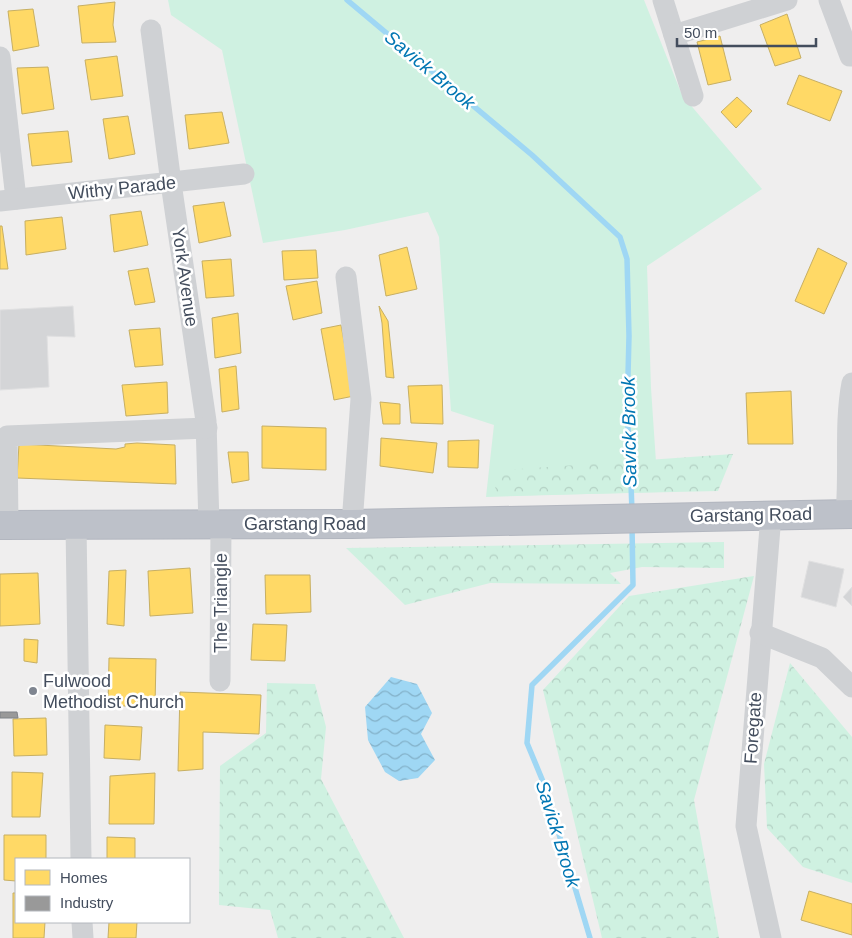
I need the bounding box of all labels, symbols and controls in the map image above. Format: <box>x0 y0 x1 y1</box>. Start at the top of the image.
scale bar <box>677 15 816 47</box>
text: 50 m <box>684 24 717 41</box>
water label: Savick Brook <box>381 26 480 115</box>
street label: Withy Parade <box>67 172 177 204</box>
street label: York Avenue <box>168 226 202 328</box>
water label: Savick Brook <box>618 375 640 488</box>
street label: Garstang Road <box>690 504 812 526</box>
street label: Garstang Road <box>244 514 366 534</box>
street label: The Triangle <box>211 553 231 653</box>
place label: Fulwood Methodist Church <box>43 671 184 712</box>
marker: Fulwood Methodist Church <box>27 685 39 697</box>
street label: Foregate <box>741 691 765 765</box>
water label: Savick Brook <box>532 778 585 892</box>
legend <box>15 858 190 923</box>
text: Homes <box>60 869 108 886</box>
text: Industry <box>60 894 114 911</box>

